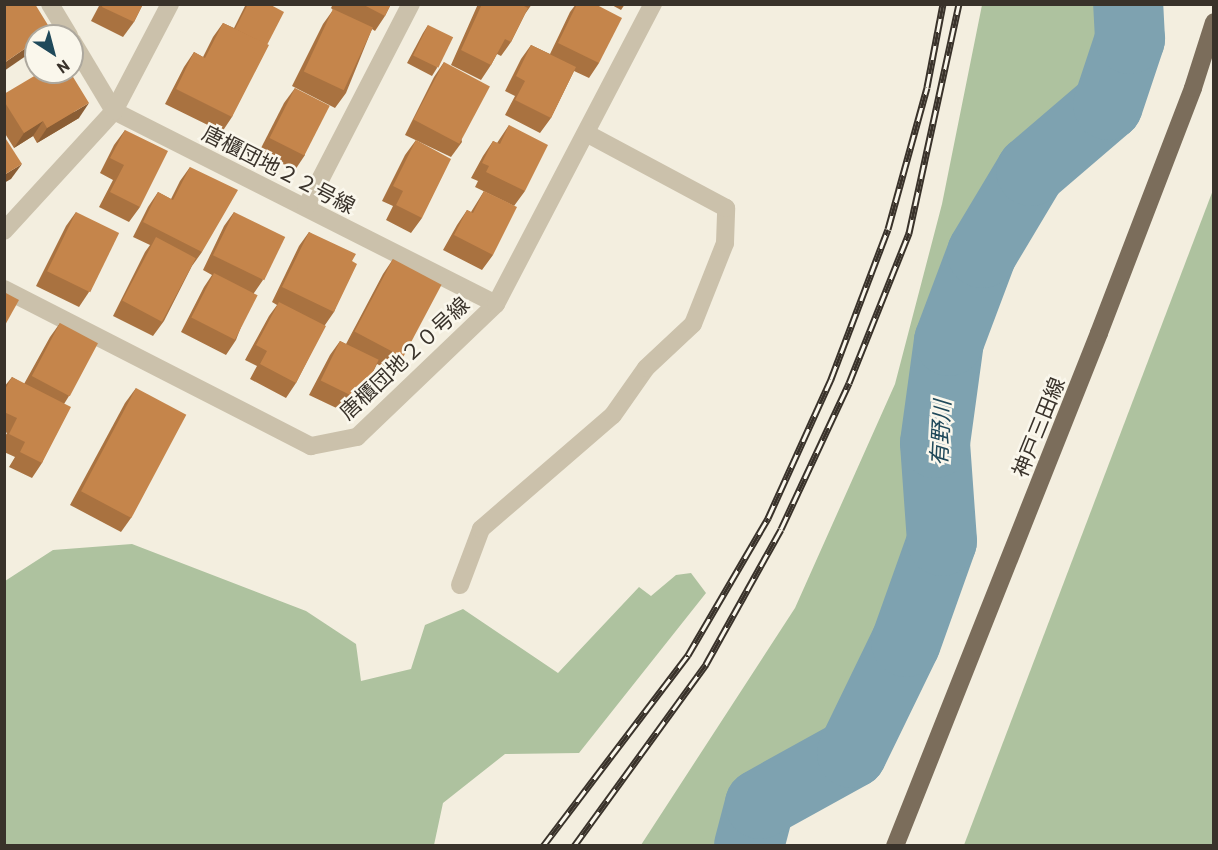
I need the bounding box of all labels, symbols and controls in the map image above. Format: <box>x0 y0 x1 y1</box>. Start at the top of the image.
north arrow <box>24 24 84 84</box>
text: N <box>54 57 74 78</box>
street label: 唐櫃団地２２号線 <box>198 120 360 218</box>
street label: 唐櫃団地２０号線 <box>334 291 474 425</box>
street label: 神戸三田線 <box>1007 374 1069 480</box>
water label: 有野川 <box>925 399 955 467</box>

